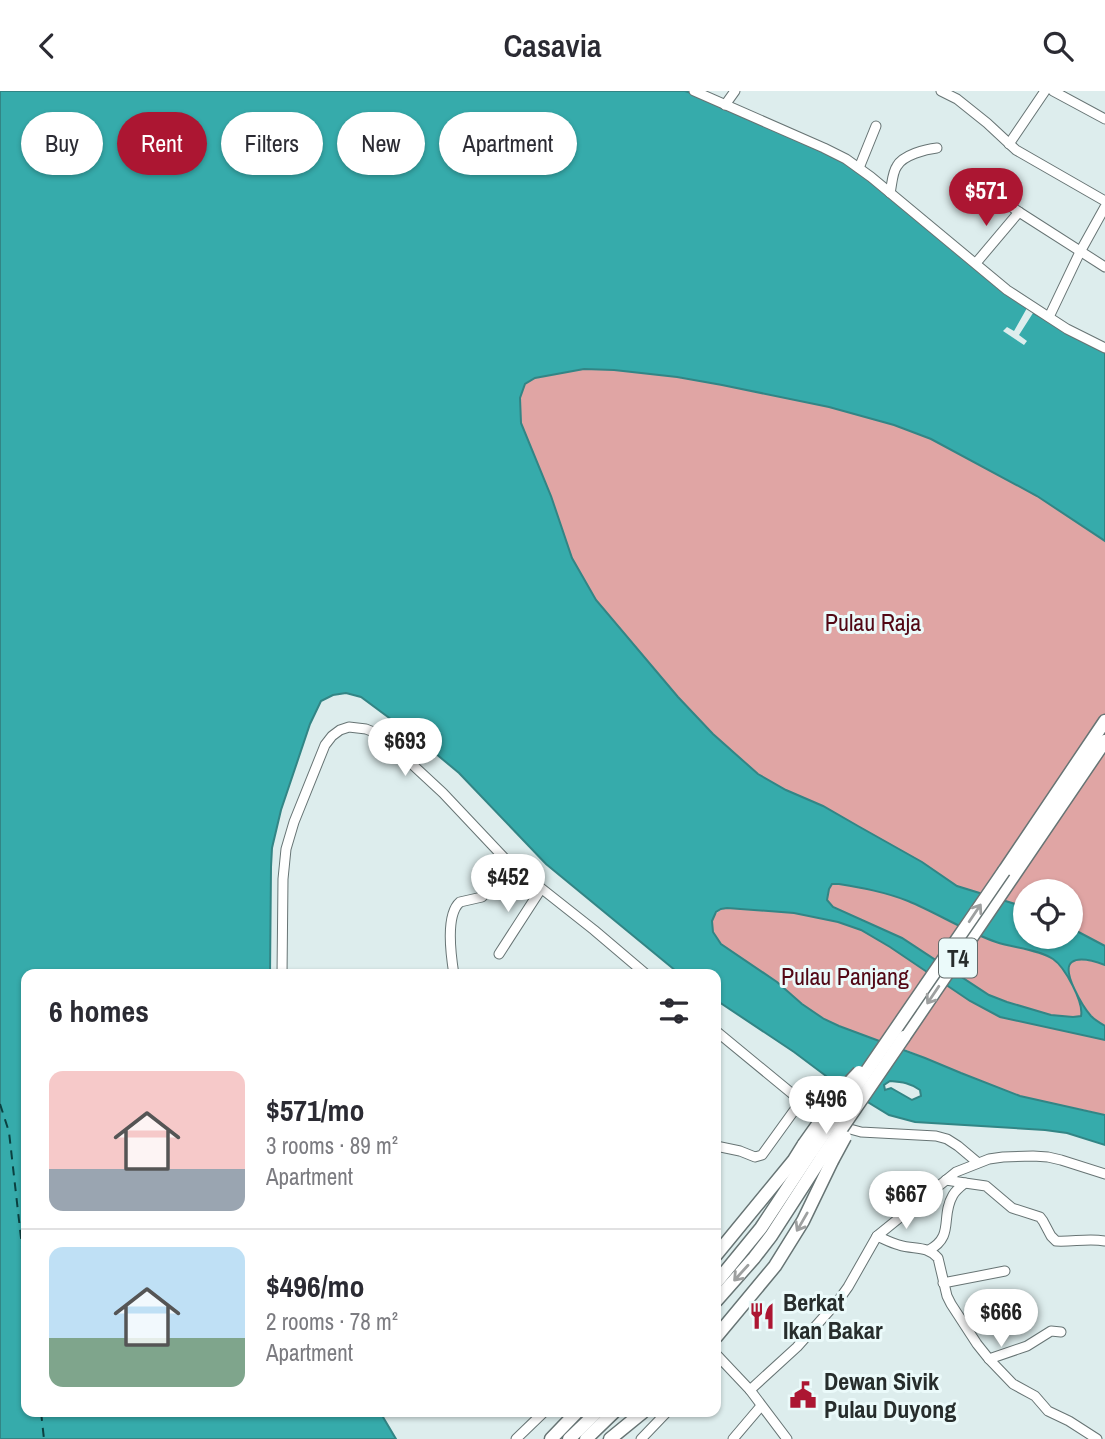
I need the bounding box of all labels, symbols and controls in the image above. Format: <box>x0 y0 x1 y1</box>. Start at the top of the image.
text: Casavia <box>503 24 602 67</box>
icon: back <box>28 27 66 65</box>
icon: search <box>1039 27 1077 65</box>
chip: Buy <box>21 112 103 175</box>
chip: Rent <box>117 112 207 175</box>
chip: Filters <box>221 112 323 175</box>
chip: New <box>337 112 425 175</box>
chip: Apartment <box>439 112 577 175</box>
pin: $571 <box>945 169 1027 228</box>
text: $571 <box>965 175 1007 206</box>
park label: Pulau Raja <box>825 606 921 638</box>
pin: $693 <box>364 719 446 778</box>
text: $693 <box>384 725 426 756</box>
pin: $452 <box>467 855 549 914</box>
text: $452 <box>487 861 529 892</box>
map controls <box>1013 879 1083 949</box>
button: locate <box>1013 879 1083 949</box>
one-way arrow <box>968 904 982 923</box>
road number: T4 <box>939 939 977 978</box>
park label: Pulau Panjang <box>781 960 909 992</box>
one-way arrow <box>926 985 940 1004</box>
text: 6 homes <box>49 991 149 1031</box>
icon: filters <box>655 992 693 1030</box>
pin: $496 <box>785 1077 867 1136</box>
text: $496 <box>805 1083 847 1114</box>
text: $571/mo <box>266 1090 364 1130</box>
icon: home <box>105 1099 189 1183</box>
text: 3 rooms · 89 m² <box>266 1130 398 1161</box>
text: Apartment <box>266 1161 353 1192</box>
pin: $667 <box>865 1171 947 1231</box>
text: $667 <box>885 1178 927 1209</box>
one-way arrow <box>795 1212 809 1232</box>
one-way arrow <box>732 1264 749 1281</box>
text: $496/mo <box>266 1266 364 1306</box>
icon: home <box>105 1275 189 1359</box>
place label: Berkat Ikan Bakar <box>783 1286 883 1346</box>
pin: $666 <box>960 1289 1042 1349</box>
text: $666 <box>980 1296 1022 1327</box>
restaurant icon: Berkat Ikan Bakar <box>747 1301 777 1331</box>
text: 2 rooms · 78 m² <box>266 1306 398 1337</box>
text: Apartment <box>266 1337 353 1368</box>
place label: Dewan Sivik Pulau Duyong <box>824 1365 956 1425</box>
public building icon: Dewan Sivik Pulau Duyong <box>788 1380 818 1410</box>

